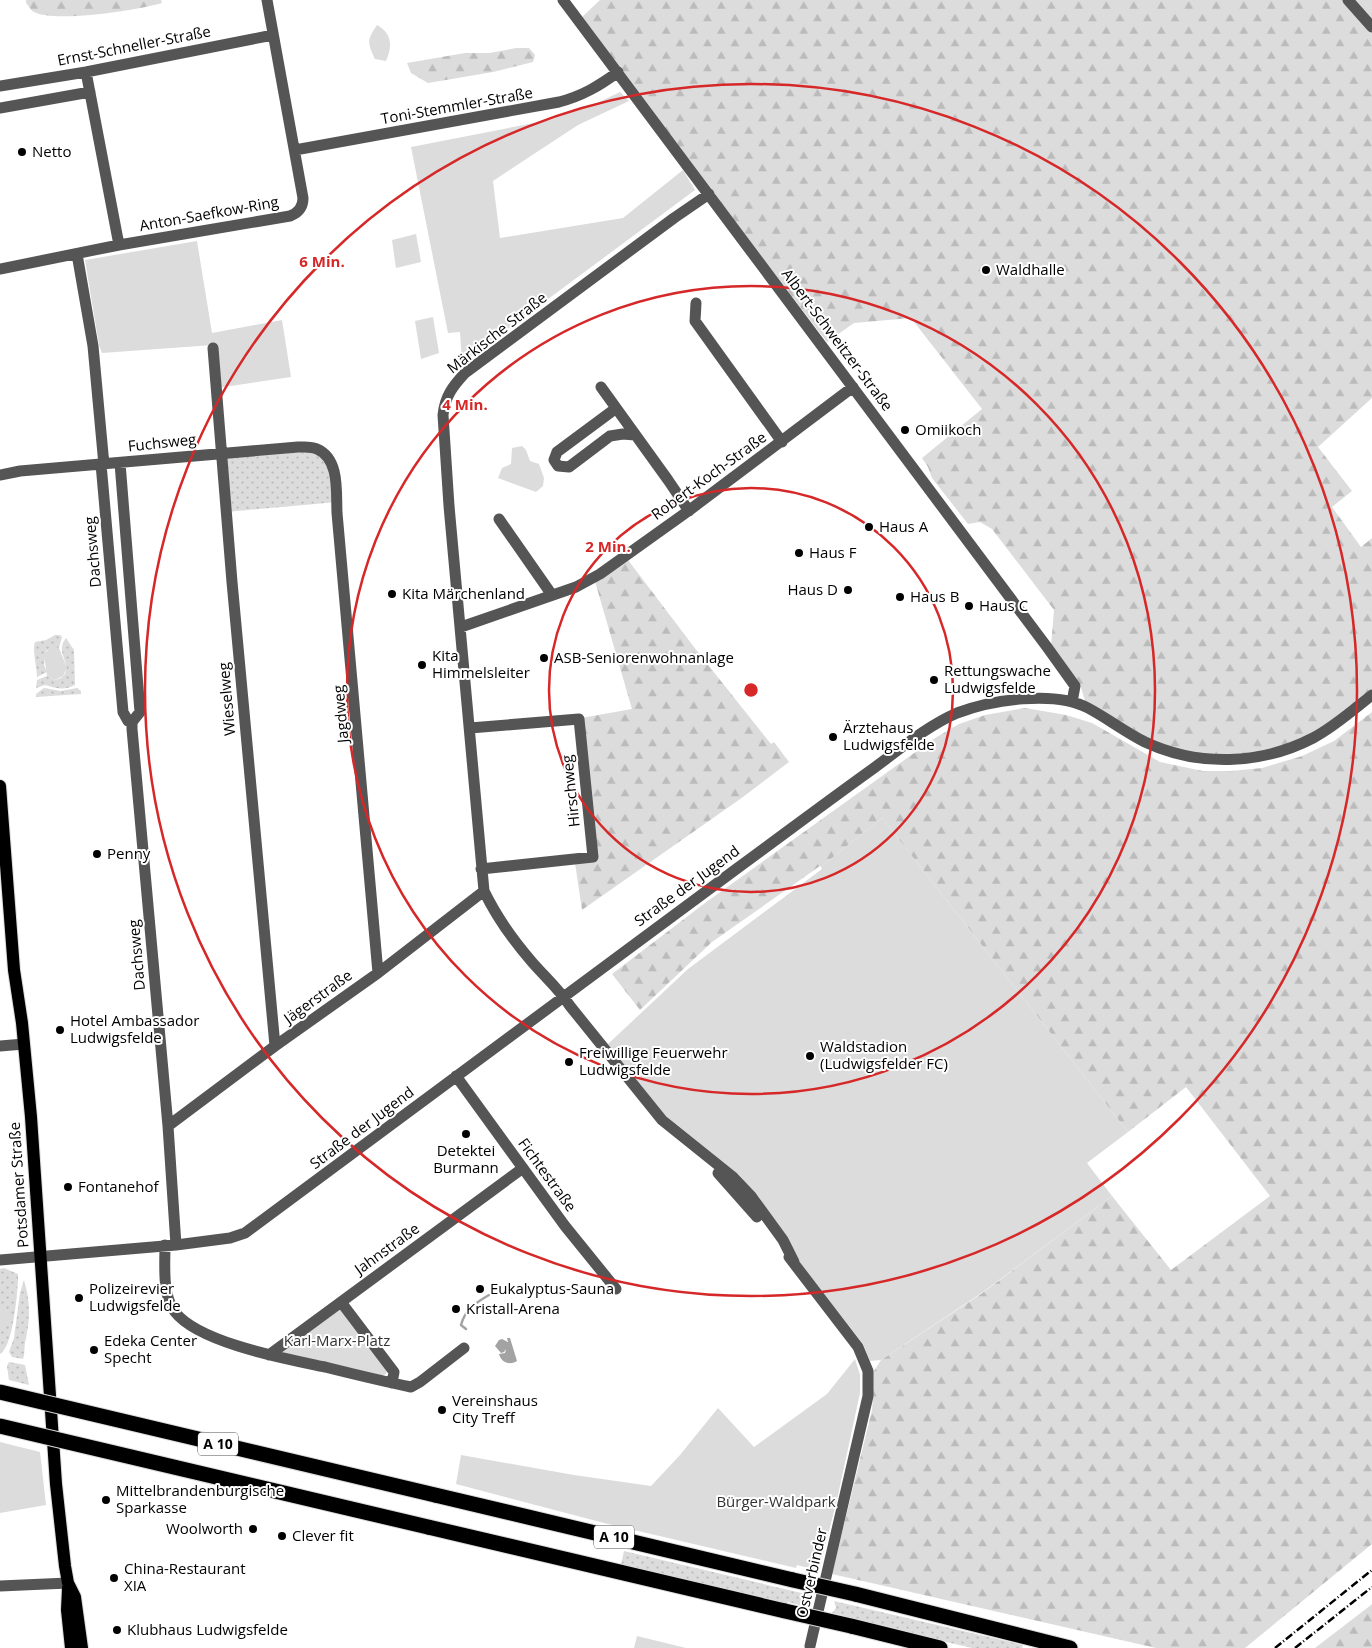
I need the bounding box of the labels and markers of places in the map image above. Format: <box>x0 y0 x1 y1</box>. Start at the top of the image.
place label: Netto <box>32 141 71 161</box>
marker: Netto <box>16 146 28 158</box>
place label: Waldhalle <box>996 259 1065 279</box>
marker: Waldhalle <box>980 264 992 276</box>
place label: Omiikoch <box>915 419 981 439</box>
marker: Omiikoch <box>899 424 911 436</box>
place label: Haus A <box>879 516 929 536</box>
marker: Haus A <box>863 521 875 533</box>
place label: Haus F <box>809 542 857 562</box>
marker: Haus F <box>793 547 805 559</box>
place label: Haus D <box>787 579 838 599</box>
place label: Kita Märchenland <box>402 583 525 603</box>
marker: Haus D <box>842 584 854 596</box>
place label: Haus B <box>910 586 959 606</box>
marker: Kita Märchenland <box>386 588 398 600</box>
marker: Haus B <box>894 591 906 603</box>
place label: Haus C <box>979 595 1028 615</box>
marker: Haus C <box>963 600 975 612</box>
place label: Kita Himmelsleiter <box>432 645 530 682</box>
place label: ASB-Seniorenwohnanlage <box>554 647 734 667</box>
marker: ASB-Seniorenwohnanlage <box>538 652 550 664</box>
marker: Kita Himmelsleiter <box>416 659 428 671</box>
place label: Rettungswache Ludwigsfelde <box>944 660 1051 697</box>
marker: Rettungswache Ludwigsfelde <box>928 674 940 686</box>
centre of rings <box>742 681 760 699</box>
place label: Ärztehaus Ludwigsfelde <box>843 717 935 754</box>
marker: Ärztehaus Ludwigsfelde <box>827 731 839 743</box>
place label: Penny <box>107 843 151 863</box>
marker: Penny <box>91 848 103 860</box>
place label: Hotel Ambassador Ludwigsfelde <box>70 1010 199 1047</box>
marker: Hotel Ambassador Ludwigsfelde <box>54 1024 66 1036</box>
place label: Waldstadion (Ludwigsfelder FC) <box>820 1036 948 1073</box>
place label: Freiwillige Feuerwehr Ludwigsfelde <box>579 1042 728 1079</box>
marker: Waldstadion (Ludwigsfelder FC) <box>804 1050 816 1062</box>
marker: Freiwillige Feuerwehr Ludwigsfelde <box>563 1056 575 1068</box>
marker: Detektei Burmann <box>460 1128 472 1140</box>
place label: Detektei Burmann <box>433 1140 499 1177</box>
place label: Fontanehof <box>78 1176 159 1196</box>
marker: Fontanehof <box>62 1181 74 1193</box>
place label: Polizeirevier Ludwigsfelde <box>89 1278 181 1315</box>
place label: Eukalyptus-Sauna <box>490 1278 614 1298</box>
marker: Eukalyptus-Sauna <box>474 1283 486 1295</box>
marker: Polizeirevier Ludwigsfelde <box>73 1292 85 1304</box>
place label: Kristall-Arena <box>466 1298 560 1318</box>
marker: Kristall-Arena <box>450 1303 462 1315</box>
place label: Edeka Center Specht <box>104 1330 197 1367</box>
marker: Edeka Center Specht <box>88 1344 100 1356</box>
place label: Vereinshaus City Treff <box>452 1390 538 1427</box>
marker: Vereinshaus City Treff <box>436 1404 448 1416</box>
place label: Mittelbrandenburgische Sparkasse <box>116 1480 284 1517</box>
marker: Mittelbrandenburgische Sparkasse <box>100 1494 112 1506</box>
place label: Woolworth <box>166 1518 243 1538</box>
marker: Woolworth <box>247 1523 259 1535</box>
place label: Clever fit <box>292 1525 354 1545</box>
marker: Clever fit <box>276 1530 288 1542</box>
place label: China-Restaurant XIA <box>124 1558 246 1595</box>
marker: China-Restaurant XIA <box>108 1572 120 1584</box>
place label: Klubhaus Ludwigsfelde <box>127 1619 288 1639</box>
marker: Klubhaus Ludwigsfelde <box>111 1624 123 1636</box>

